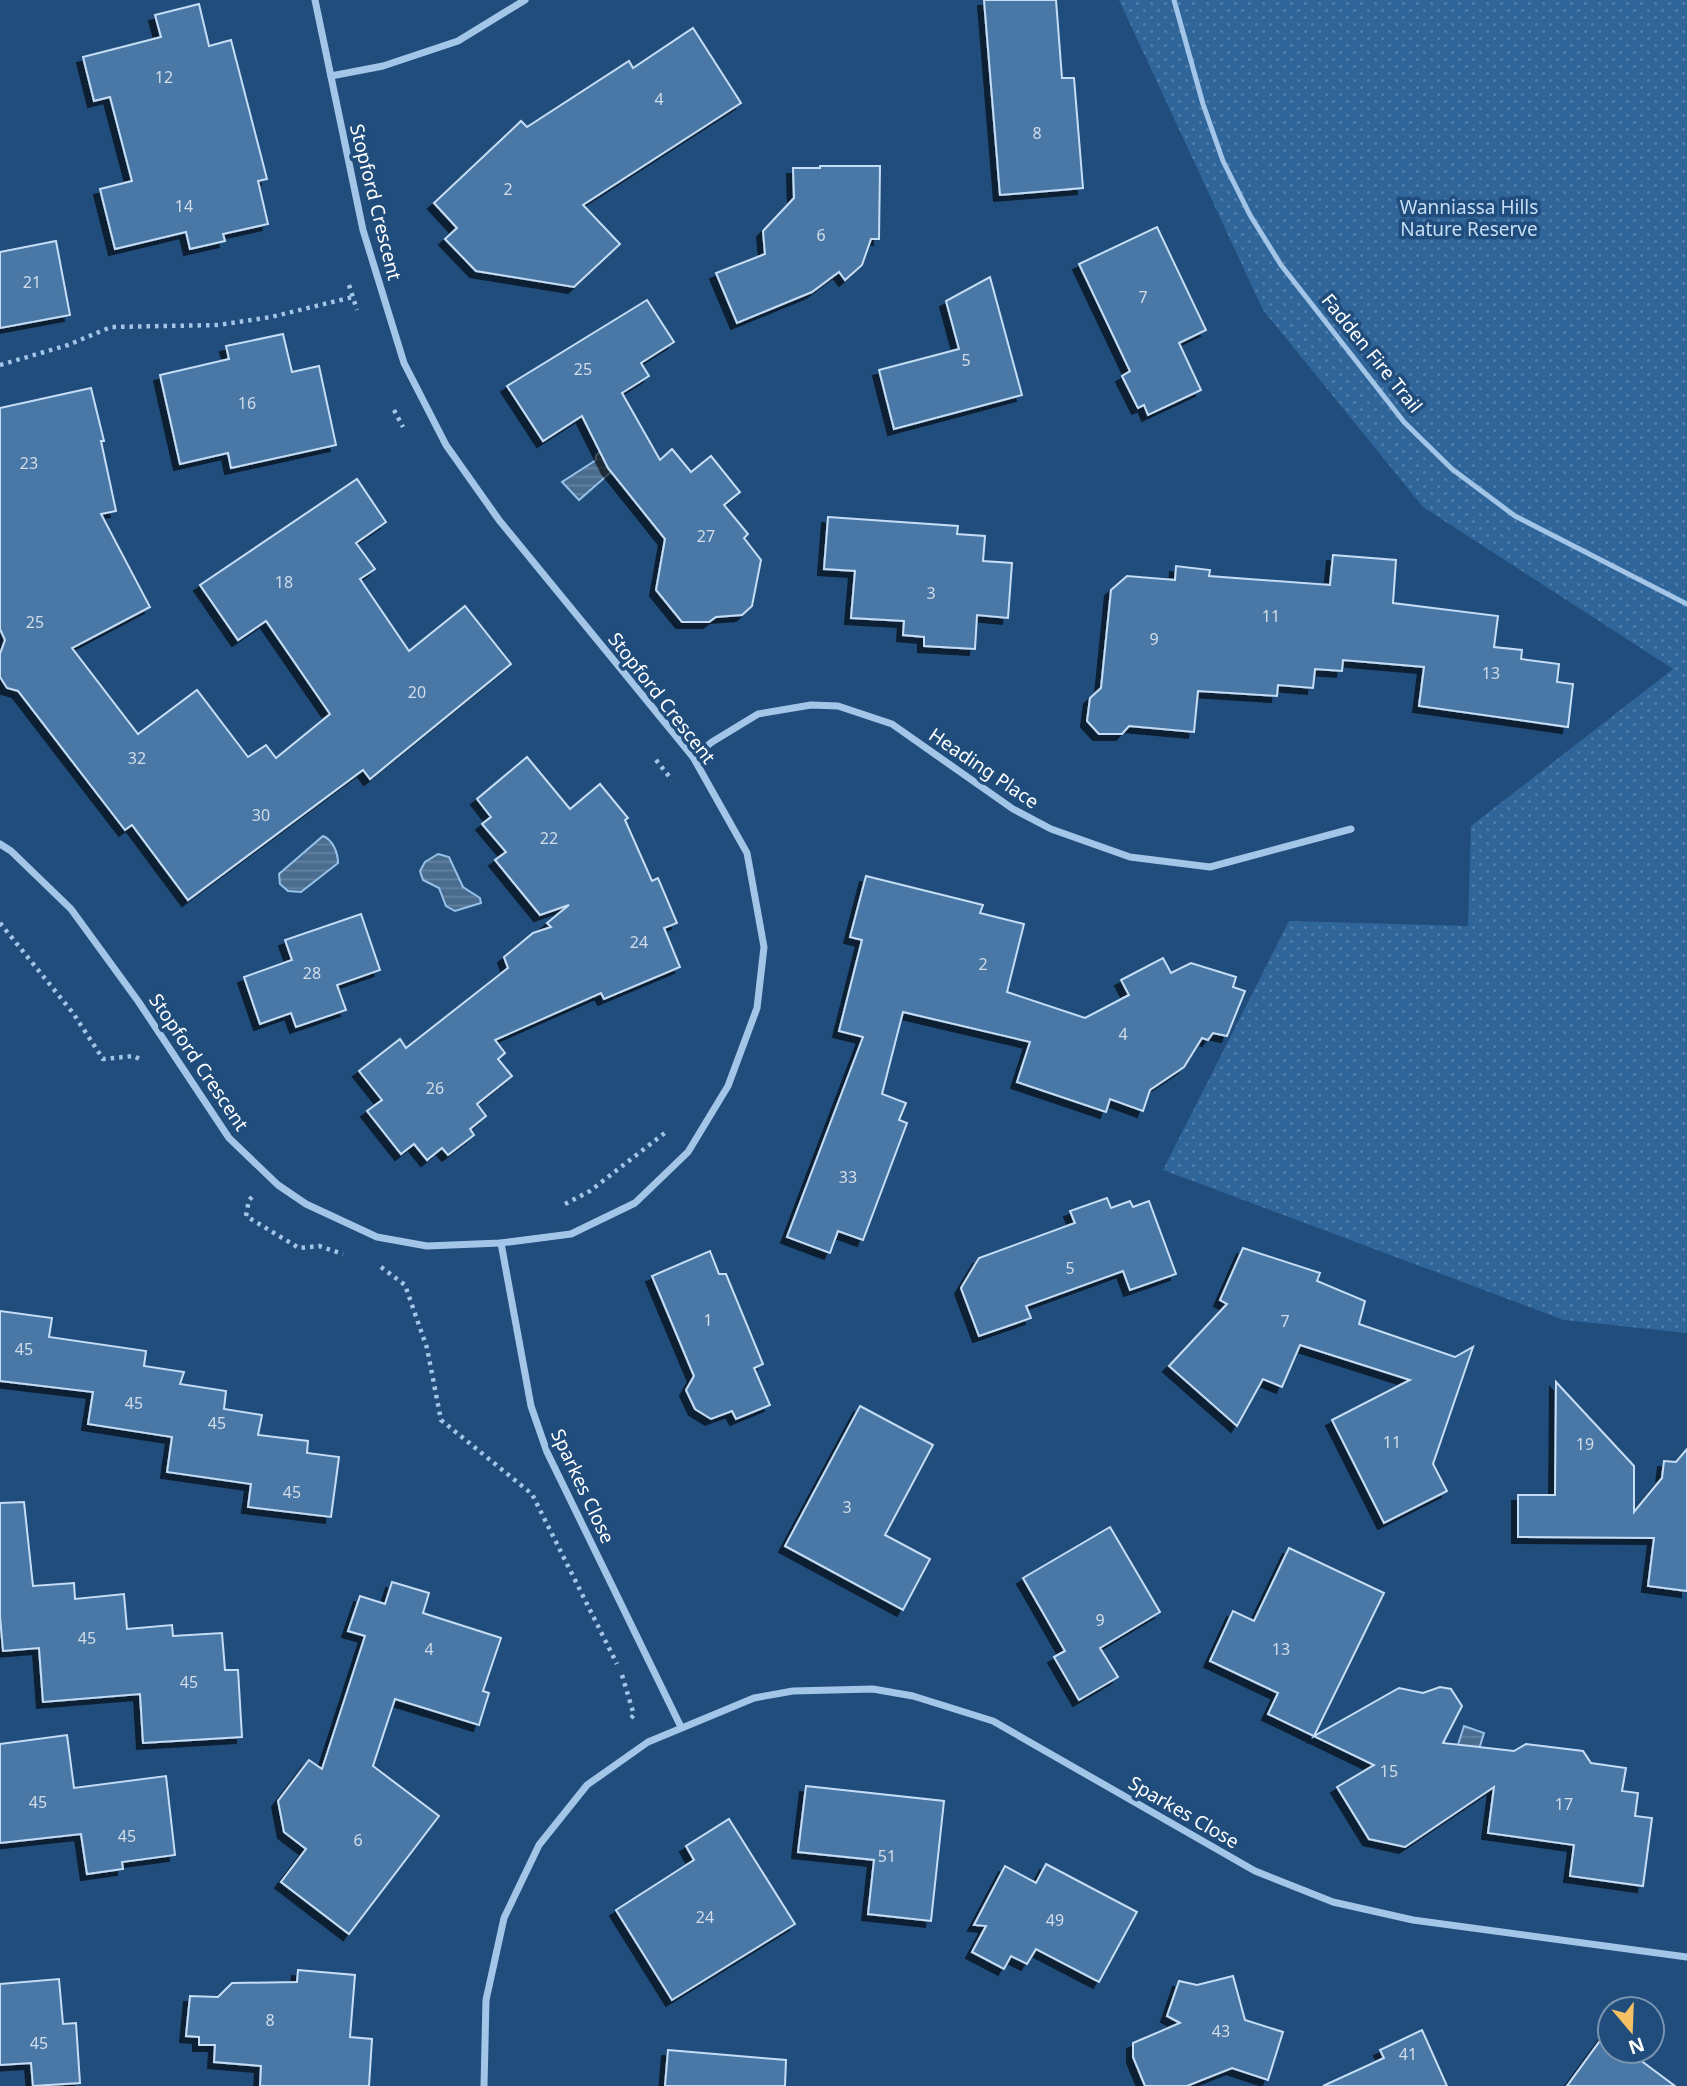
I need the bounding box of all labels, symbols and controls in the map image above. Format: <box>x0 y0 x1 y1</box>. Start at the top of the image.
house number: 12 <box>155 66 173 88</box>
house number: 4 <box>654 88 664 110</box>
street label: Stopford Crescent <box>344 121 408 283</box>
house number: 8 <box>1032 122 1042 144</box>
house number: 2 <box>503 178 513 200</box>
park label: Wanniassa Hills Nature Reserve <box>1400 194 1538 242</box>
house number: 14 <box>175 195 193 217</box>
house number: 6 <box>816 224 826 246</box>
house number: 21 <box>23 271 41 293</box>
house number: 7 <box>1138 286 1148 308</box>
street label: Fadden Fire Trail <box>1316 288 1428 418</box>
house number: 5 <box>961 349 971 371</box>
house number: 25 <box>574 358 592 380</box>
house number: 16 <box>238 392 256 414</box>
house number: 23 <box>20 452 38 474</box>
house number: 27 <box>697 525 715 547</box>
house number: 18 <box>275 571 293 593</box>
house number: 3 <box>926 582 936 604</box>
house number: 11 <box>1262 605 1280 627</box>
house number: 25 <box>26 611 44 633</box>
street label: Stopford Crescent <box>602 627 722 769</box>
house number: 9 <box>1149 628 1159 650</box>
house number: 13 <box>1482 662 1500 684</box>
house number: 20 <box>408 681 426 703</box>
street label: Heading Place <box>924 722 1044 814</box>
house number: 32 <box>128 747 146 769</box>
house number: 30 <box>252 804 270 826</box>
house number: 22 <box>540 827 558 849</box>
house number: 24 <box>630 931 648 953</box>
house number: 2 <box>978 953 988 975</box>
house number: 28 <box>303 962 321 984</box>
street label: Stopford Crescent <box>143 988 255 1136</box>
house number: 4 <box>1118 1023 1128 1045</box>
house number: 26 <box>426 1077 444 1099</box>
house number: 33 <box>839 1166 857 1188</box>
house number: 5 <box>1065 1257 1075 1279</box>
house number: 1 <box>703 1309 713 1331</box>
house number: 7 <box>1280 1310 1290 1332</box>
house number: 45 <box>15 1338 33 1360</box>
house number: 45 <box>125 1392 143 1414</box>
house number: 45 <box>208 1412 226 1434</box>
street label: Sparkes Close <box>545 1424 621 1548</box>
house number: 11 <box>1383 1431 1401 1453</box>
house number: 19 <box>1576 1433 1594 1455</box>
house number: 45 <box>283 1481 301 1503</box>
house number: 3 <box>842 1496 852 1518</box>
house number: 9 <box>1095 1609 1105 1631</box>
house number: 45 <box>78 1627 96 1649</box>
house number: 4 <box>424 1638 434 1660</box>
house number: 13 <box>1272 1638 1290 1660</box>
house number: 45 <box>180 1671 198 1693</box>
house number: 15 <box>1380 1760 1398 1782</box>
street label: Sparkes Close <box>1124 1770 1244 1854</box>
house number: 45 <box>29 1791 47 1813</box>
house number: 17 <box>1555 1793 1573 1815</box>
house number: 45 <box>118 1825 136 1847</box>
house number: 6 <box>353 1829 363 1851</box>
house number: 51 <box>878 1845 896 1867</box>
house number: 24 <box>696 1906 714 1928</box>
house number: 49 <box>1046 1909 1064 1931</box>
north arrow <box>1596 1995 1666 2065</box>
house number: 8 <box>265 2009 275 2031</box>
house number: 43 <box>1212 2020 1230 2042</box>
text: N <box>1625 2031 1648 2061</box>
house number: 45 <box>30 2032 48 2054</box>
house number: 41 <box>1399 2043 1417 2065</box>

